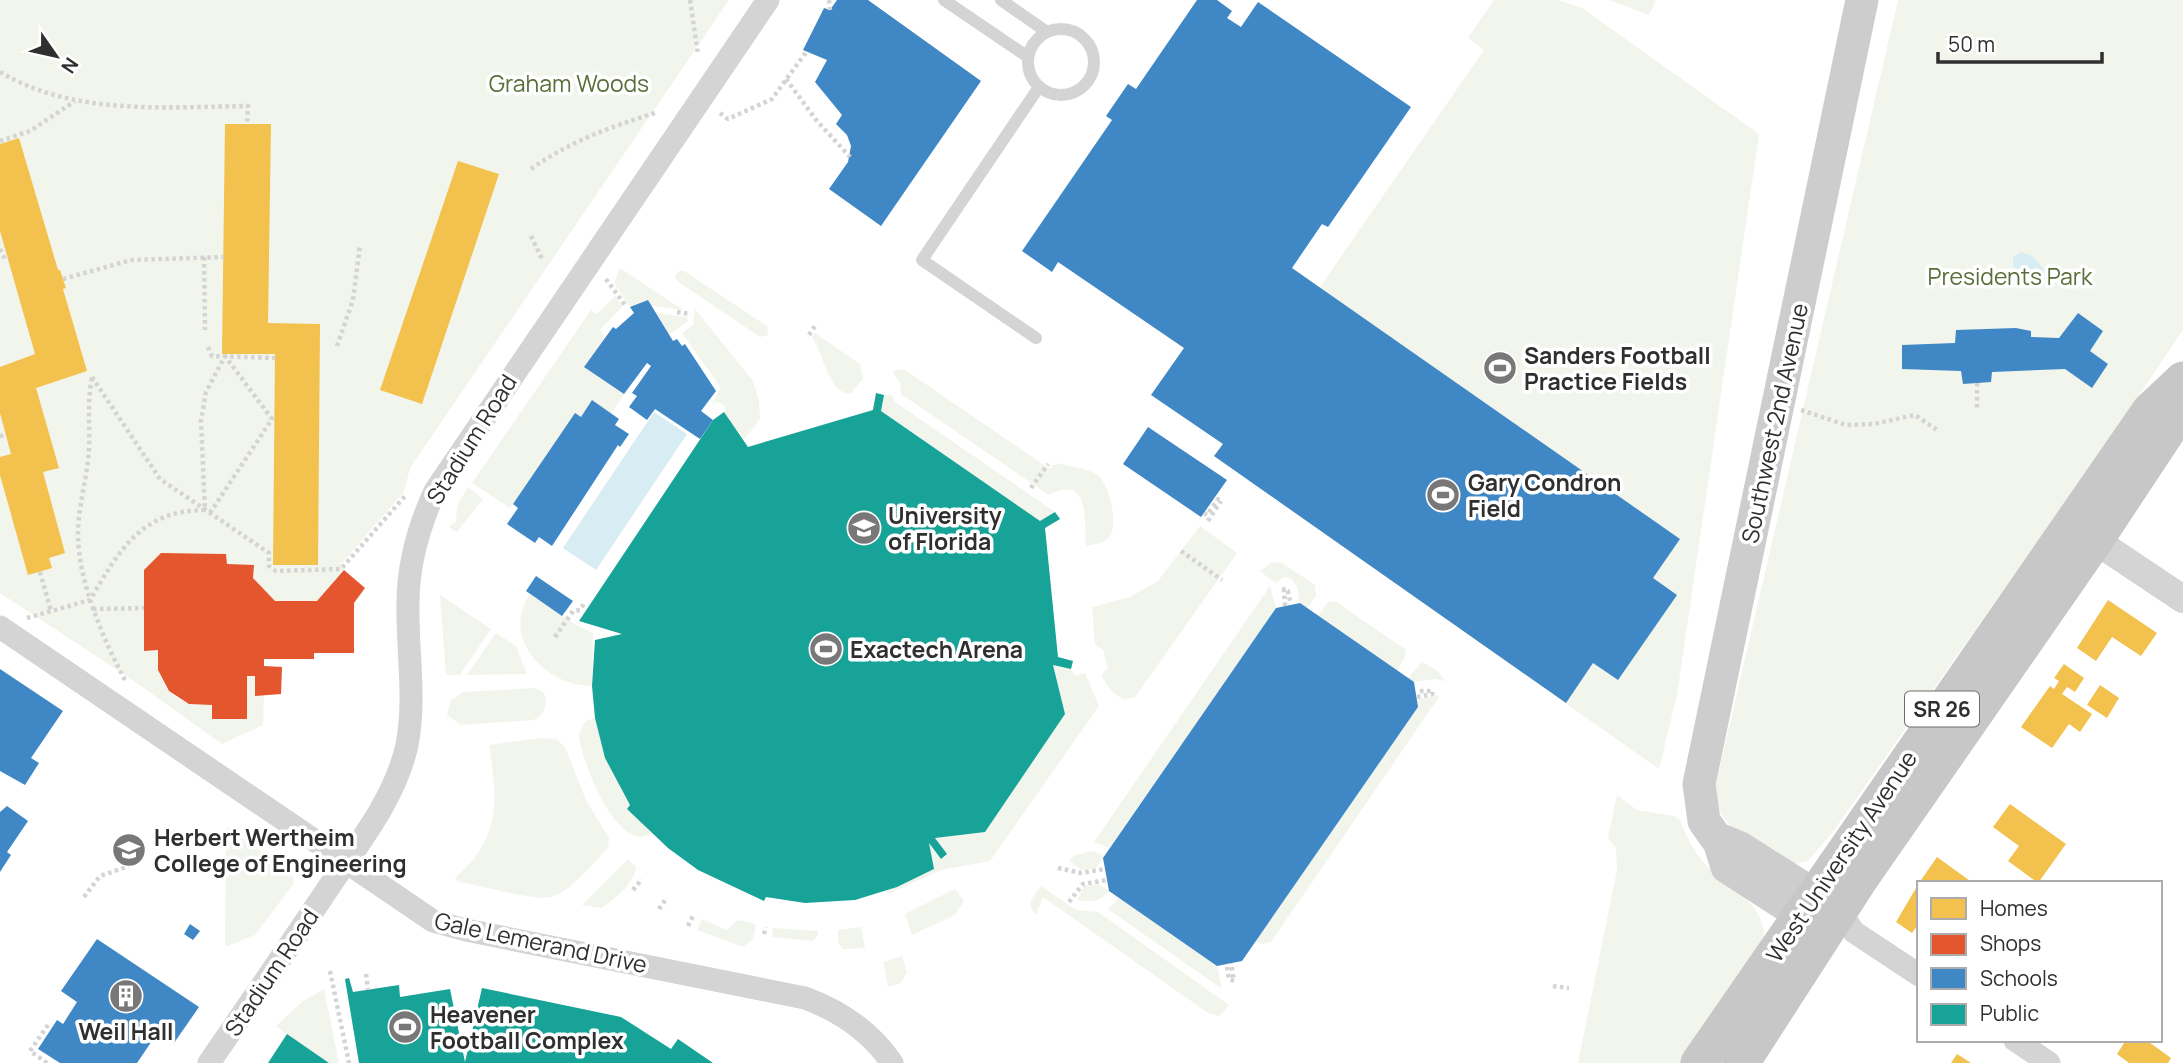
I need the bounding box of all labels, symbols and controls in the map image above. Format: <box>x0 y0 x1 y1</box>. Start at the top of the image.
north arrow <box>21 21 91 91</box>
scale bar <box>1938 21 2102 65</box>
text: 50 m <box>1948 30 1995 58</box>
text: N <box>55 53 85 78</box>
park label: Graham Woods <box>489 67 649 99</box>
park label: Presidents Park <box>1928 260 2093 292</box>
street label: Southwest 2nd Avenue <box>1733 300 1815 546</box>
place label: Sanders Football Practice Fields <box>1524 339 1711 397</box>
sports icon: Sanders Football Practice Fields <box>1481 349 1519 387</box>
street label: Stadium Road <box>418 368 524 510</box>
place label: Gary Condron Field <box>1468 466 1621 524</box>
sports icon: Gary Condron Field <box>1424 476 1462 514</box>
place label: University of Florida <box>888 499 1002 557</box>
school or university icon: University of Florida <box>845 509 883 547</box>
sports icon: Exactech Arena <box>807 630 845 668</box>
place label: Exactech Arena <box>850 633 1023 665</box>
road number: SR 26 <box>1905 692 1979 726</box>
street label: West University Avenue <box>1758 744 1924 968</box>
place label: Herbert Wertheim College of Engineering <box>154 821 407 879</box>
school or university icon: Herbert Wertheim College of Engineering <box>110 831 148 869</box>
legend <box>1917 881 2162 1042</box>
text: Homes <box>1980 894 2048 922</box>
street label: Stadium Road <box>217 902 325 1042</box>
street label: Gale Lemerand Drive <box>432 904 650 980</box>
text: Shops <box>1980 929 2041 957</box>
text: Schools <box>1980 964 2058 992</box>
building icon: Weil Hall <box>107 977 145 1015</box>
place label: Heavener Football Complex <box>430 998 624 1056</box>
text: Public <box>1980 999 2039 1027</box>
sports icon: Heavener Football Complex <box>386 1008 424 1046</box>
place label: Weil Hall <box>78 1015 174 1047</box>

